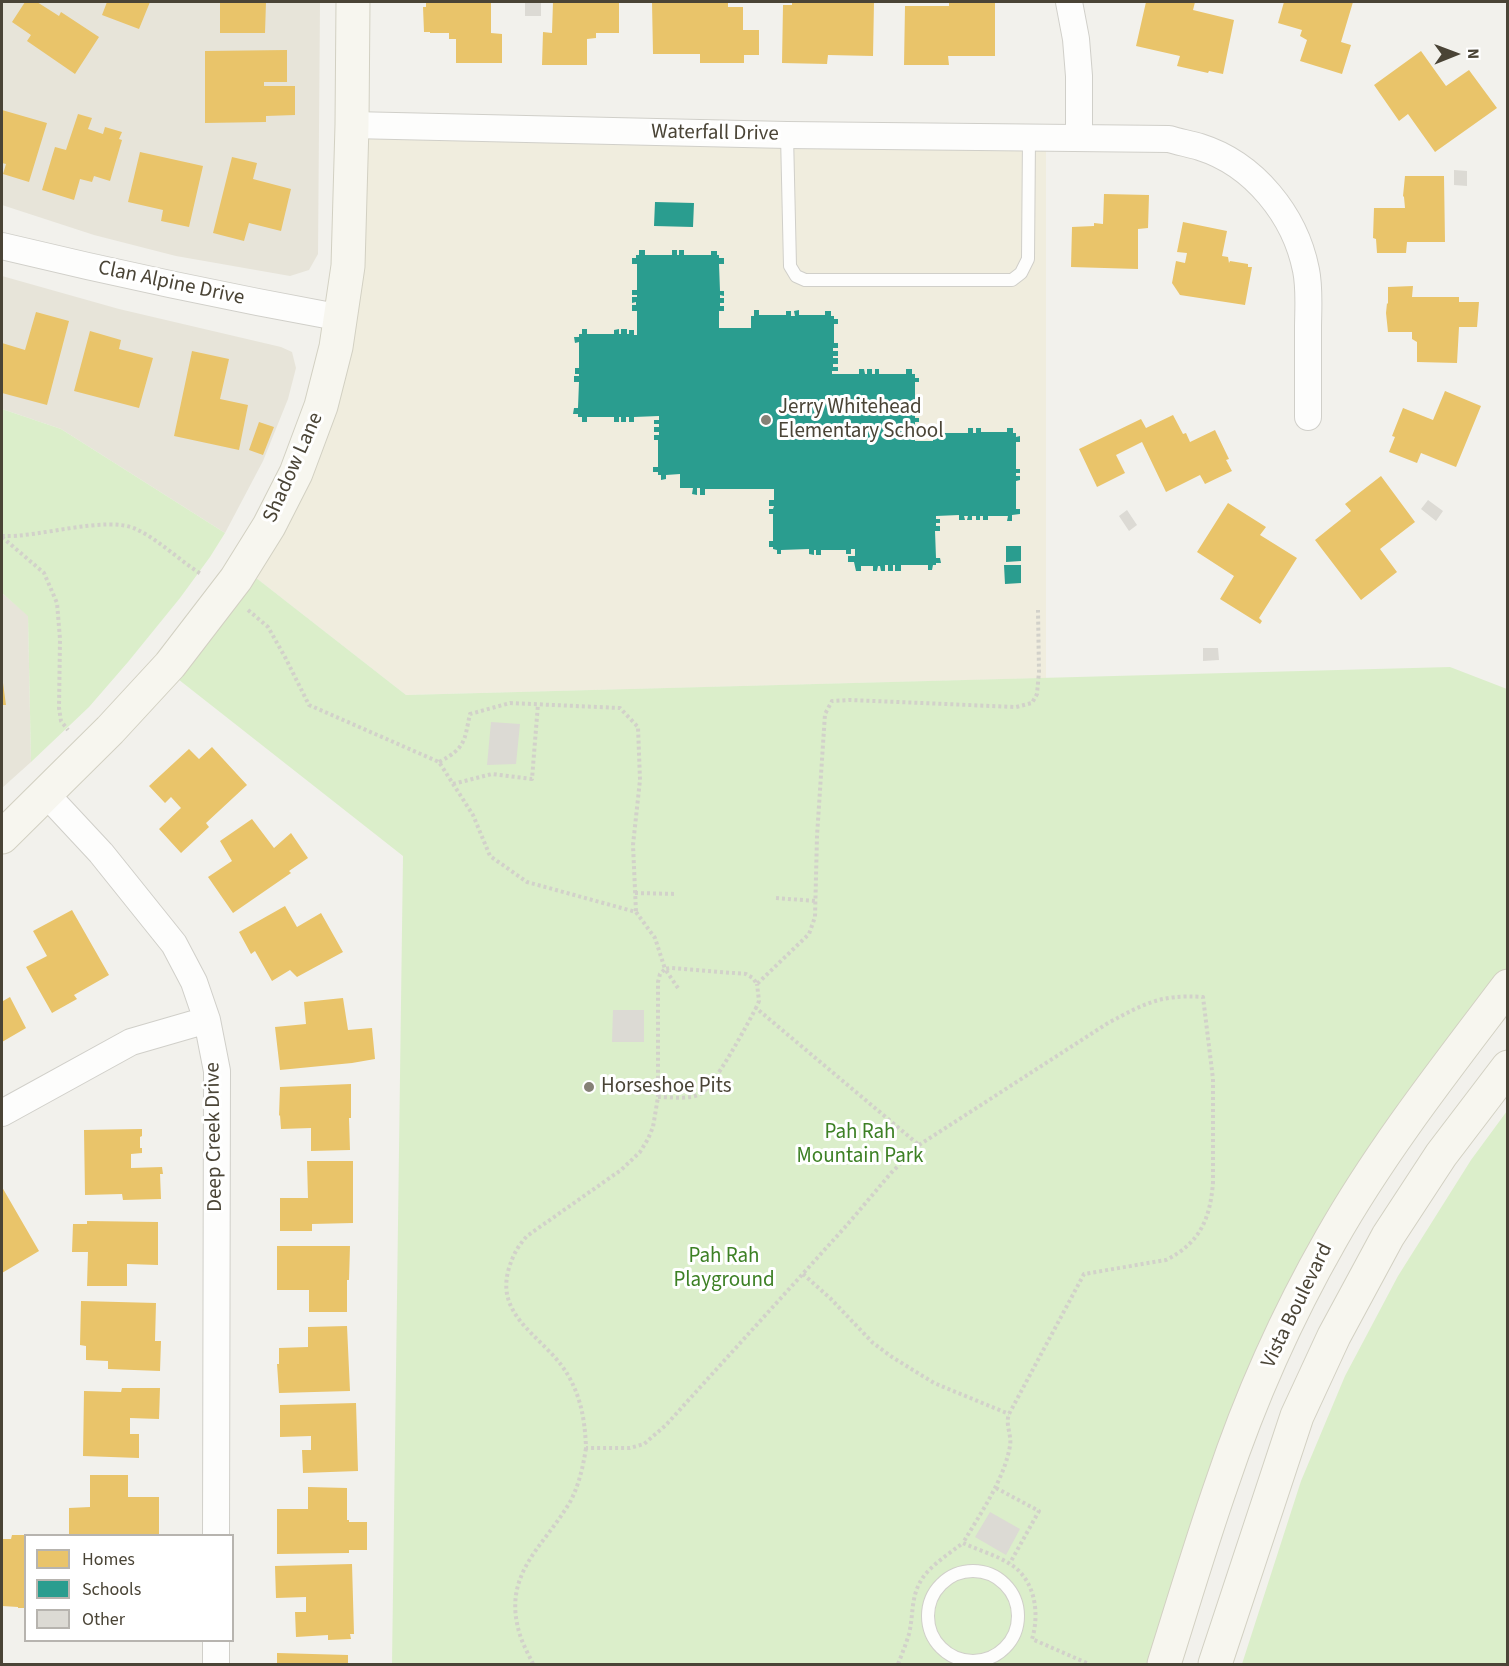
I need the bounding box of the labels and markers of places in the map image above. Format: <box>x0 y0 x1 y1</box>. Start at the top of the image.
place label: Jerry Whitehead Elementary School <box>778 395 944 445</box>
marker: Jerry Whitehead Elementary School <box>759 413 773 427</box>
place label: Horseshoe Pits <box>601 1074 731 1100</box>
marker: Horseshoe Pits <box>582 1080 596 1094</box>

